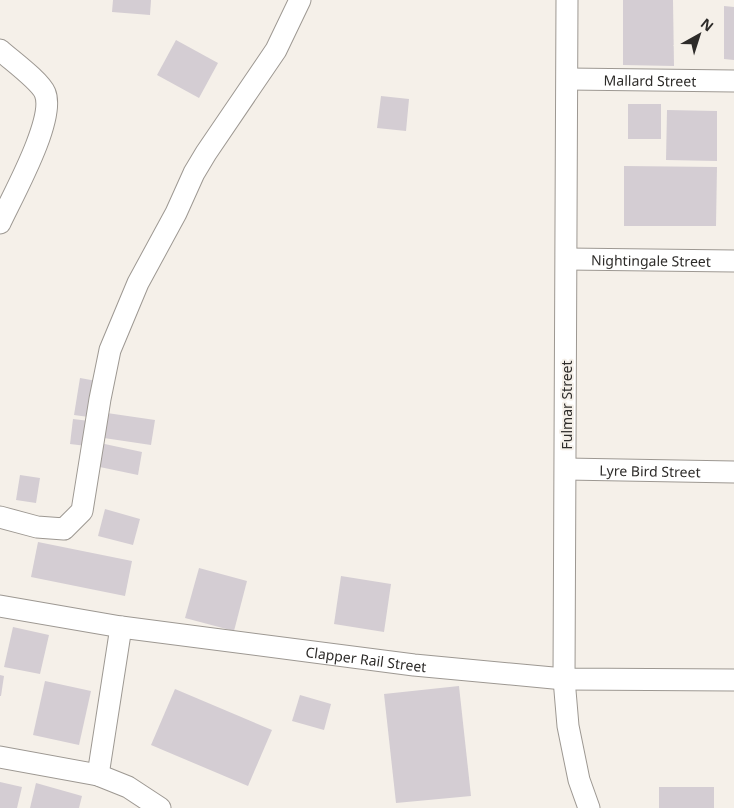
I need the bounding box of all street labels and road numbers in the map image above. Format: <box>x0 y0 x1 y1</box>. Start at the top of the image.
street label: Mallard Street <box>604 70 696 90</box>
street label: Nightingale Street <box>591 250 711 270</box>
street label: Fulmar Street <box>557 361 576 449</box>
street label: Lyre Bird Street <box>599 460 701 481</box>
street label: Clapper Rail Street <box>305 642 427 676</box>

